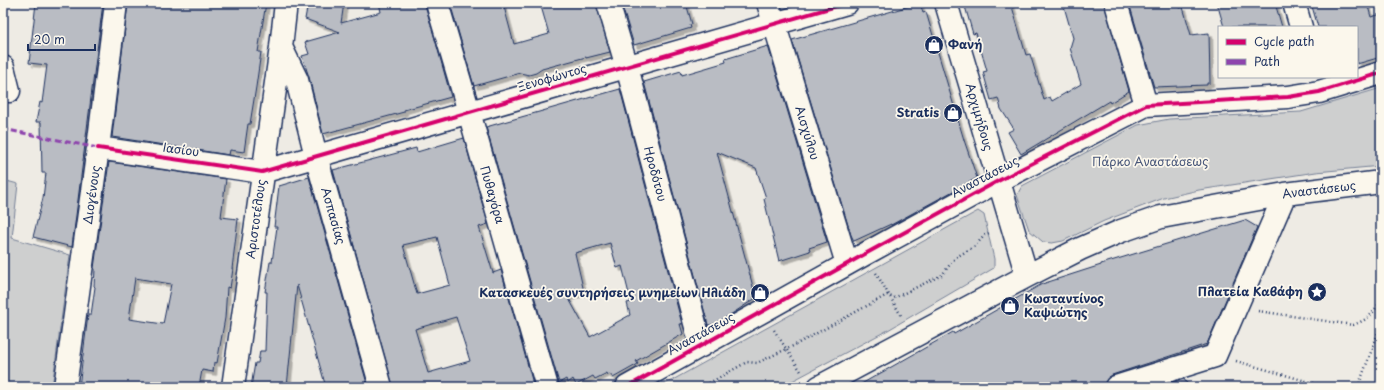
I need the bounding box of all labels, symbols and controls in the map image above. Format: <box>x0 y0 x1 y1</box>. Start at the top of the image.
scale bar <box>28 26 95 52</box>
legend <box>1218 26 1358 78</box>
text: 20 m <box>34 30 65 48</box>
text: Cycle path <box>1254 32 1315 50</box>
shop icon: Φανή <box>923 34 945 56</box>
place label: Φανή <box>948 35 982 53</box>
text: Path <box>1254 52 1280 70</box>
street label: Ξενοφώντος <box>515 59 588 95</box>
street label: Αρχιμήδους <box>962 81 998 153</box>
shop icon: Stratis <box>942 102 964 124</box>
street label: Αισχύλου <box>791 103 825 162</box>
place label: Stratis <box>896 103 939 121</box>
street label: Ιασίου <box>162 138 201 160</box>
street label: Ηροδότου <box>640 144 672 203</box>
street label: Αναστάσεως <box>948 151 1021 201</box>
park label: Πάρκο Αναστάσεως <box>1092 152 1208 170</box>
street label: Διογένους <box>78 164 104 225</box>
street label: Πυθαγόρα <box>476 164 510 226</box>
street label: Αναστάσεως <box>1281 176 1357 202</box>
street label: Αριστοτέλους <box>241 178 269 260</box>
street label: Ασπασίας <box>317 185 351 246</box>
place icon: Πλατεία Καβάφη <box>1306 281 1328 303</box>
shop icon: Κατασκευές συντηρήσεις μνημείων Ηλιάδη <box>749 282 771 304</box>
place label: Πλατεία Καβάφη <box>1198 282 1303 300</box>
place label: Κατασκευές συντηρήσεις μνημείων Ηλιάδη <box>479 283 746 301</box>
place label: Κωσταντίνος Καψιώτης <box>1024 289 1104 321</box>
shop icon: Κωσταντίνος Καψιώτης <box>999 295 1021 317</box>
street label: Αναστάσεως <box>664 307 737 359</box>

